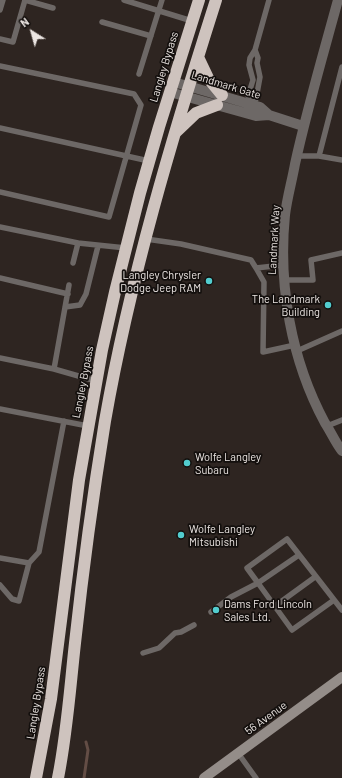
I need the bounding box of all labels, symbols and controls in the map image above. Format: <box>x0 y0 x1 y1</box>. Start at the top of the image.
north arrow <box>12 12 52 52</box>
text: N <box>18 15 31 29</box>
street label: Langley Bypass <box>147 30 181 104</box>
street label: Landmark Gate <box>190 68 262 102</box>
street label: Landmark Way <box>266 205 282 275</box>
place label: Langley Chrysler Dodge Jeep RAM <box>120 268 201 294</box>
marker: Langley Chrysler Dodge Jeep RAM <box>204 276 214 286</box>
place label: The Landmark Building <box>252 292 320 318</box>
marker: The Landmark Building <box>323 300 333 310</box>
street label: Langley Bypass <box>70 345 96 419</box>
place label: Wolfe Langley Subaru <box>195 450 261 476</box>
marker: Wolfe Langley Subaru <box>182 458 192 468</box>
place label: Wolfe Langley Mitsubishi <box>189 522 255 548</box>
marker: Wolfe Langley Mitsubishi <box>176 530 186 540</box>
place label: Dams Ford Lincoln Sales Ltd. <box>224 597 312 623</box>
marker: Dams Ford Lincoln Sales Ltd. <box>211 605 221 615</box>
street label: Langley Bypass <box>24 666 48 740</box>
street label: 56 Avenue <box>243 698 289 738</box>

